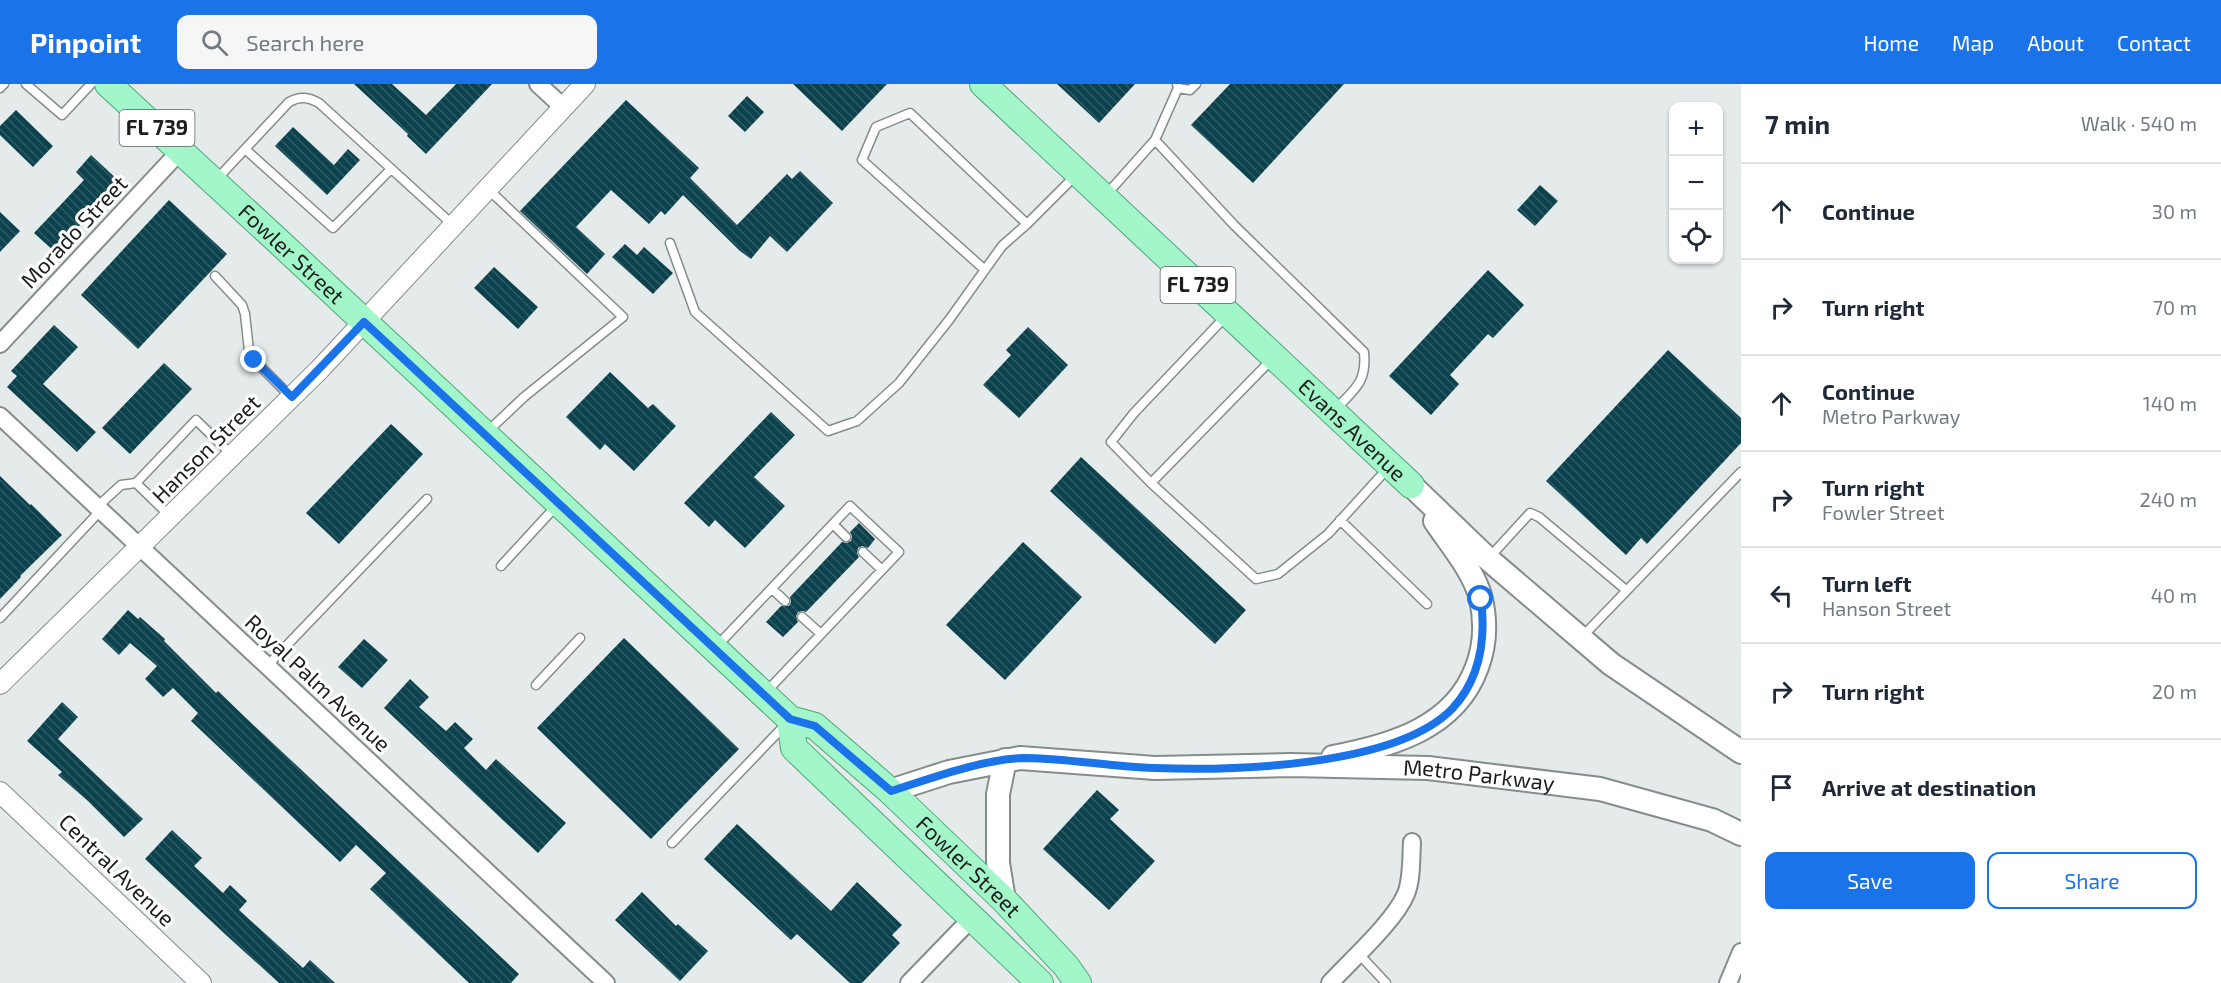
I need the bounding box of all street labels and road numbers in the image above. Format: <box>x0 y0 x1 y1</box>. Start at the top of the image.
road number: FL 739 <box>120 110 195 146</box>
street label: Morado Street <box>15 170 132 293</box>
street label: Fowler Street <box>234 198 350 309</box>
road number: FL 739 <box>1160 267 1236 303</box>
street label: Evans Avenue <box>1294 373 1412 486</box>
street label: Hanson Street <box>146 389 265 508</box>
street label: Royal Palm Avenue <box>241 608 397 756</box>
street label: Metro Parkway <box>1403 753 1556 795</box>
street label: Central Avenue <box>55 808 181 931</box>
street label: Fowler Street <box>912 810 1027 922</box>

